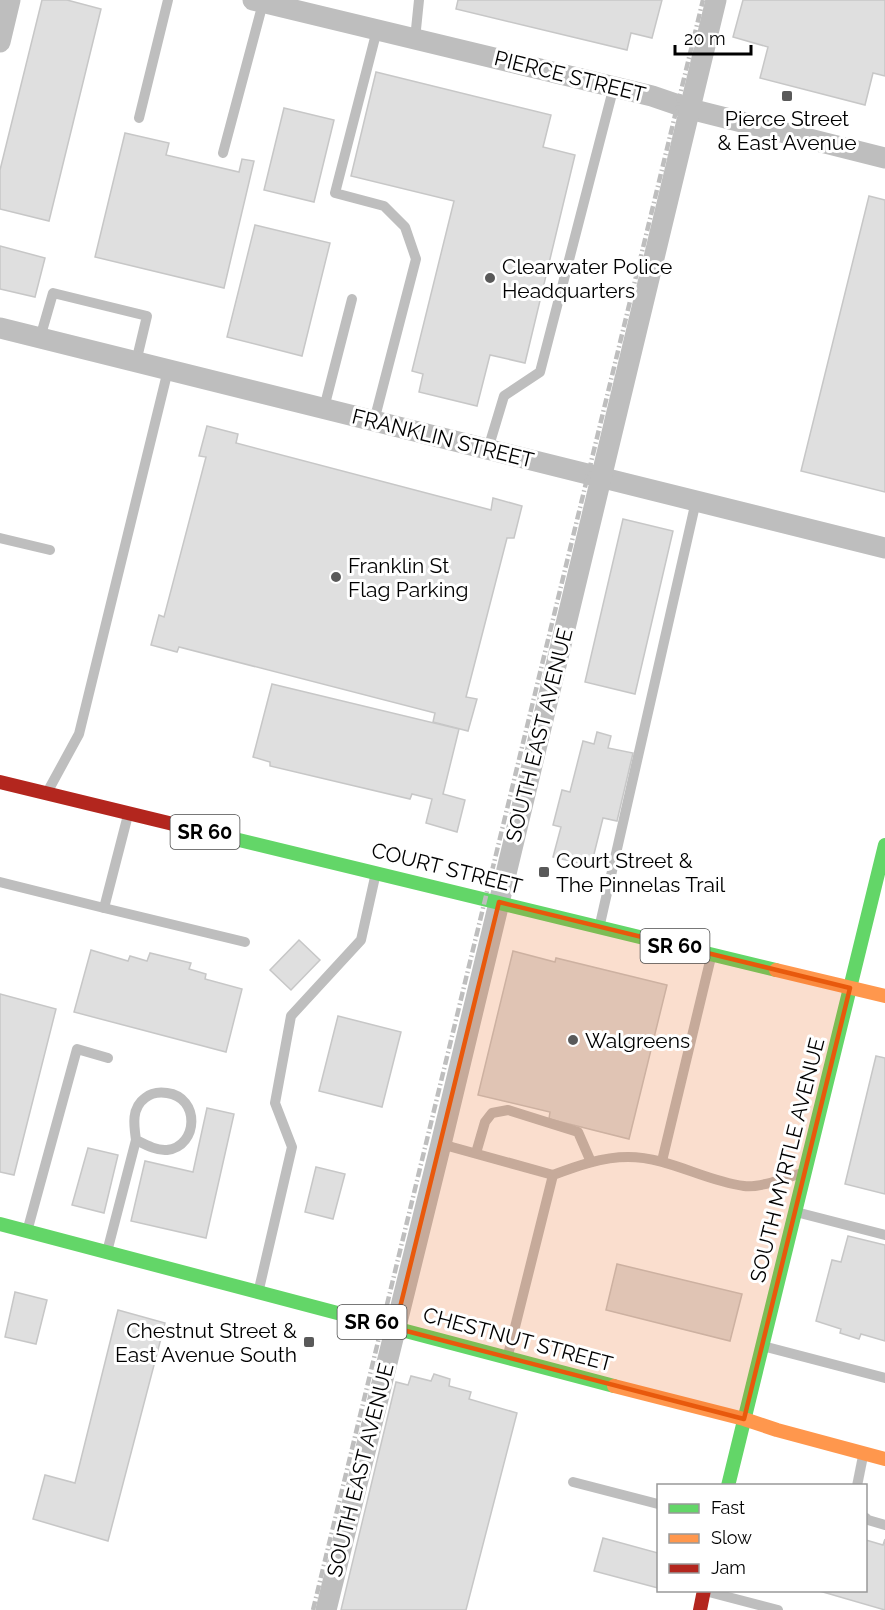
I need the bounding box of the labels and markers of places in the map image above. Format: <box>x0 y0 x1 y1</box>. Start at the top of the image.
marker: Pierce Street & East Avenue <box>780 89 794 103</box>
place label: Pierce Street & East Avenue <box>717 106 857 155</box>
place label: Clearwater Police Headquarters <box>502 254 672 303</box>
marker: Clearwater Police Headquarters <box>483 271 497 285</box>
place label: Franklin St Flag Parking <box>348 553 469 602</box>
marker: Franklin St Flag Parking <box>329 570 343 584</box>
place label: Court Street & The Pinnelas Trail <box>556 848 726 897</box>
marker: Court Street & The Pinnelas Trail <box>537 865 551 879</box>
place label: Walgreens <box>585 1028 690 1053</box>
marker: Walgreens <box>566 1033 580 1047</box>
place label: Chestnut Street & East Avenue South <box>115 1318 297 1367</box>
marker: Chestnut Street & East Avenue South <box>302 1335 316 1349</box>

